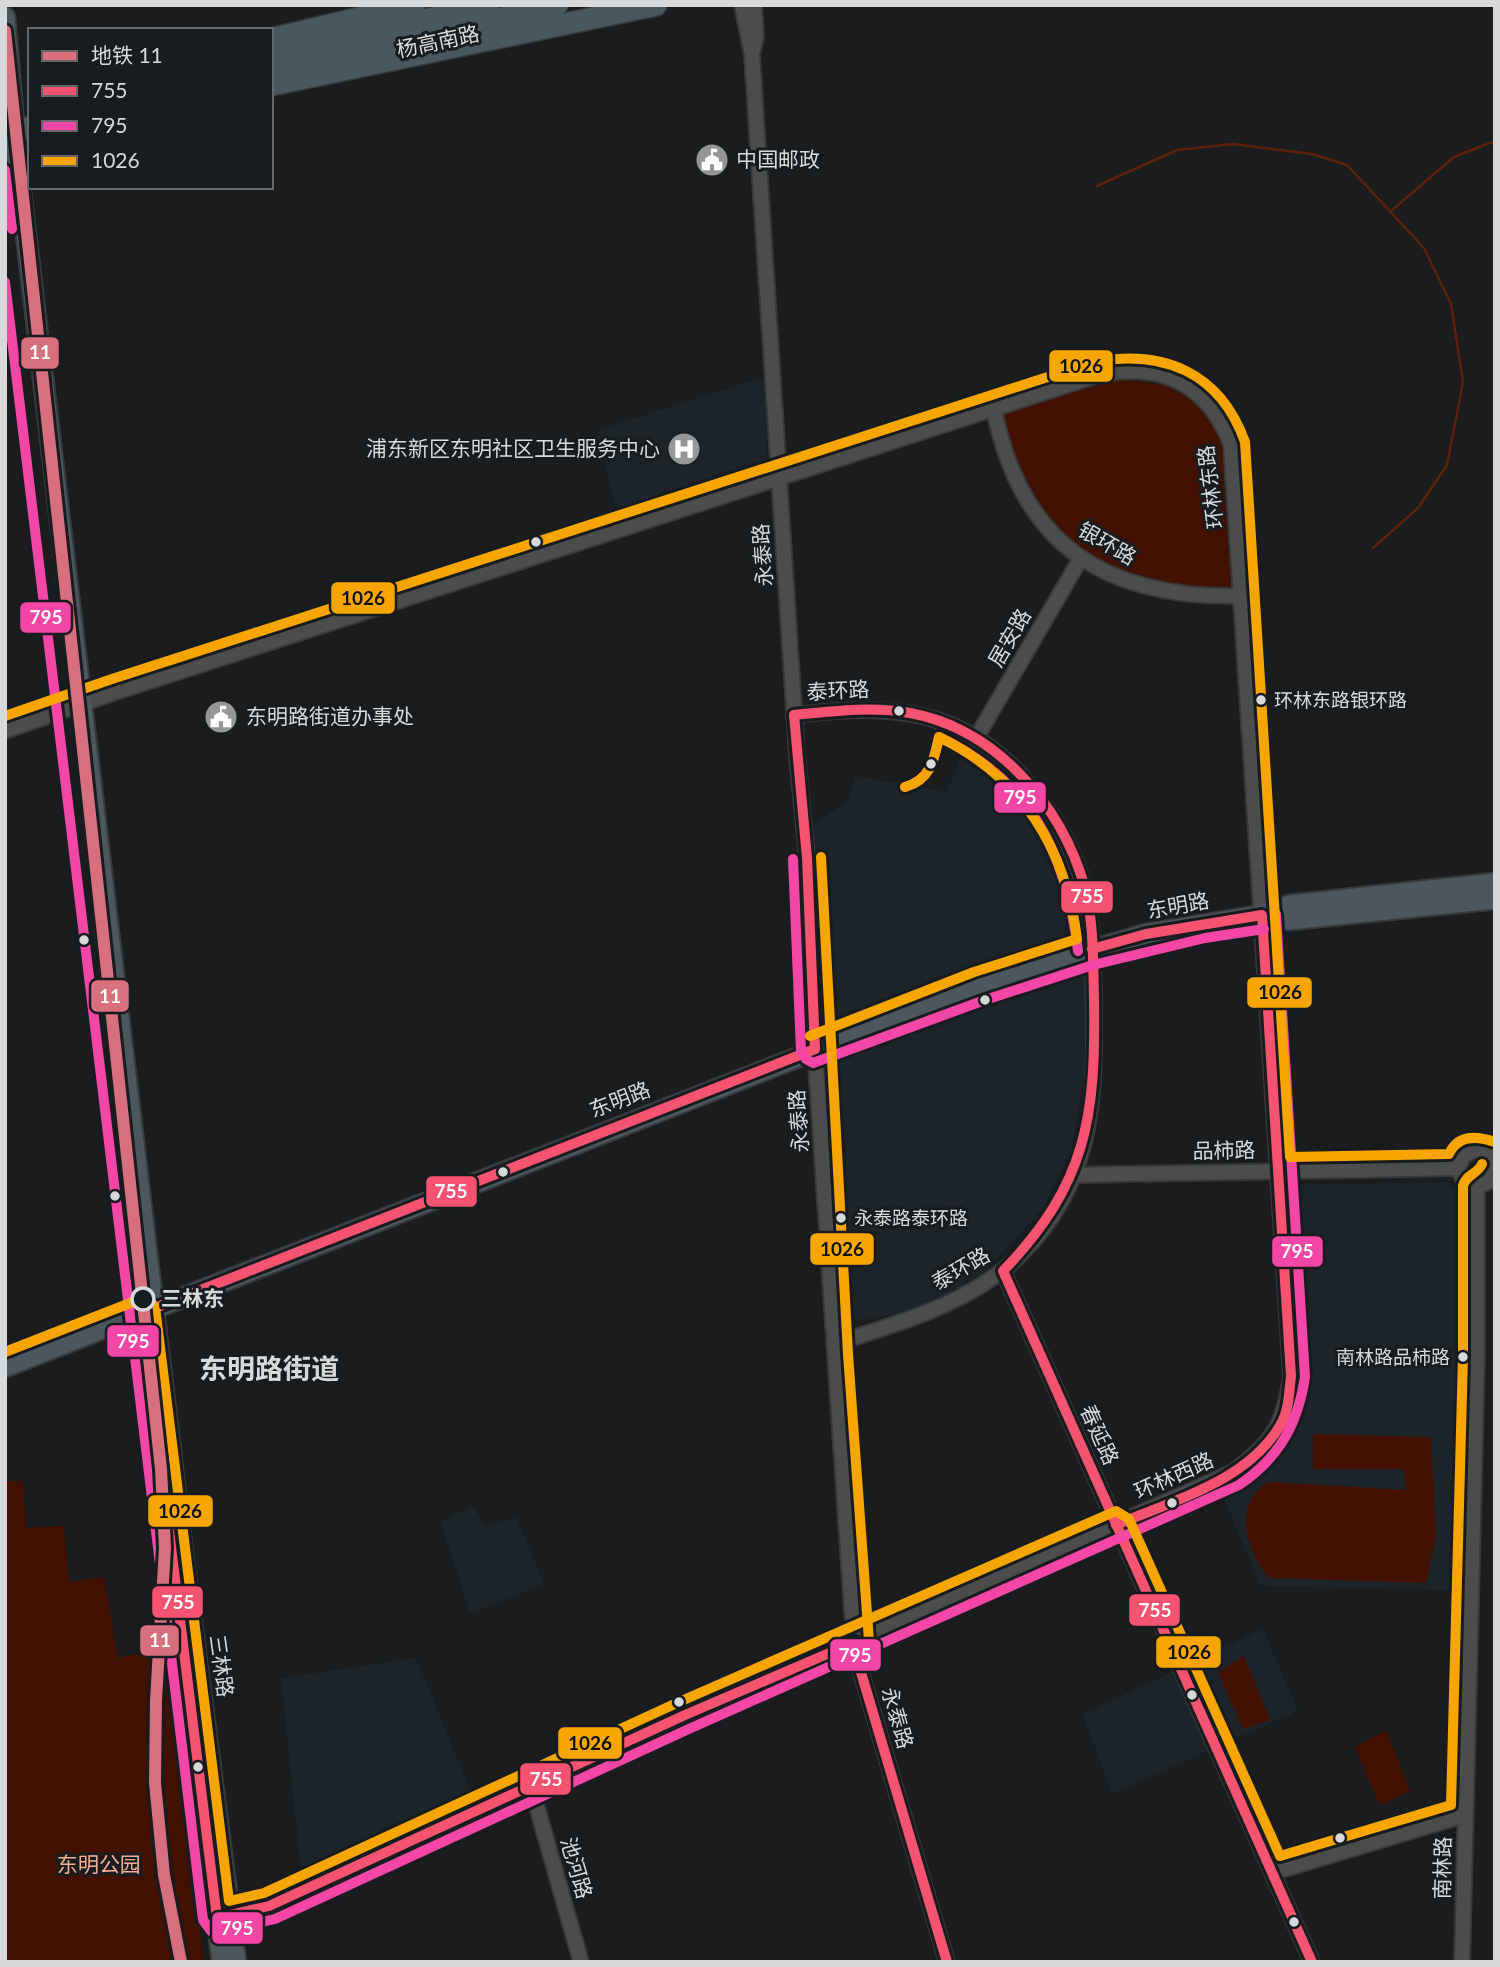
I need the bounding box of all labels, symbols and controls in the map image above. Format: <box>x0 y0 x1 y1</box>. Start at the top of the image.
street label: 杨高南路 <box>394 20 481 61</box>
legend <box>28 28 273 189</box>
text: 地铁 11 <box>91 42 163 67</box>
text: 755 <box>91 77 128 102</box>
text: 795 <box>91 112 128 137</box>
public building icon: 中国邮政 <box>693 141 731 179</box>
place label: 中国邮政 <box>736 146 820 171</box>
text: 1026 <box>91 147 140 172</box>
line badge: 11 <box>20 336 60 370</box>
text: 11 <box>29 340 51 363</box>
line badge: 1026 <box>1048 349 1114 383</box>
text: 1026 <box>1059 354 1103 377</box>
hospital icon: 浦东新区东明社区卫生服务中心 <box>665 430 703 468</box>
place label: 浦东新区东明社区卫生服务中心 <box>366 435 660 460</box>
street label: 环林东路 <box>1192 444 1227 530</box>
street label: 银环路 <box>1074 516 1141 569</box>
street label: 永泰路 <box>747 523 776 587</box>
unlabelled marker <box>529 535 543 549</box>
line badge: 1026 <box>330 581 396 615</box>
text: 1026 <box>341 586 385 609</box>
line badge: 795 <box>19 601 72 634</box>
street label: 居安路 <box>982 604 1035 671</box>
text: 795 <box>29 605 63 628</box>
street label: 泰环路 <box>806 675 870 704</box>
place label: 环林东路银环路 <box>1274 688 1407 711</box>
marker: 环林东路银环路 <box>1254 693 1268 707</box>
public building icon: 东明路街道办事处 <box>202 698 240 736</box>
place label: 东明路街道办事处 <box>246 703 414 728</box>
unlabelled marker <box>892 704 906 718</box>
unlabelled marker <box>924 757 938 771</box>
line badge: 795 <box>993 781 1047 814</box>
text: 795 <box>1003 785 1037 808</box>
line badge: 755 <box>1060 880 1114 914</box>
text: 755 <box>1070 884 1104 907</box>
street label: 东明路 <box>1145 887 1211 922</box>
unlabelled marker <box>77 933 91 947</box>
line badge: 1026 <box>1246 976 1313 1009</box>
line badge: 11 <box>90 979 130 1013</box>
text: 1026 <box>1258 980 1302 1003</box>
text: 11 <box>99 984 121 1007</box>
unlabelled marker <box>978 993 992 1007</box>
street label: 东明路 <box>586 1076 653 1122</box>
street label: 永泰路 <box>783 1089 812 1153</box>
street label: 品柿路 <box>1192 1136 1256 1163</box>
unlabelled marker <box>496 1165 510 1179</box>
line badge: 755 <box>425 1175 478 1208</box>
text: 755 <box>434 1179 468 1202</box>
unlabelled marker <box>108 1189 122 1203</box>
place label: 永泰路泰环路 <box>854 1206 968 1229</box>
marker: 永泰路泰环路 <box>834 1211 848 1225</box>
line badge: 1026 <box>809 1232 875 1266</box>
line badge: 795 <box>1271 1235 1324 1268</box>
text: 1026 <box>820 1237 864 1260</box>
text: 795 <box>1280 1239 1314 1262</box>
street label: 泰环路 <box>927 1241 994 1294</box>
place label: 三林东 <box>161 1285 224 1310</box>
marker: 三林东 <box>131 1287 155 1311</box>
line badge: 795 <box>106 1324 160 1358</box>
text: 795 <box>116 1329 150 1352</box>
place label: 南林路品柿路 <box>1336 1345 1450 1368</box>
marker: 南林路品柿路 <box>1456 1350 1470 1364</box>
district label: 东明路街道 <box>199 1351 339 1385</box>
street label: 春延路 <box>1076 1401 1125 1468</box>
street label: 环林西路 <box>1130 1446 1217 1503</box>
line badge: 1026 <box>147 1494 214 1528</box>
unlabelled marker <box>1165 1496 1179 1510</box>
text: 1026 <box>158 1499 202 1522</box>
line badge: 755 <box>151 1585 204 1619</box>
text: 755 <box>161 1590 195 1613</box>
line badge: 755 <box>1128 1593 1181 1627</box>
text: 755 <box>1138 1598 1172 1621</box>
line badge: 11 <box>139 1624 180 1657</box>
text: 11 <box>149 1628 171 1651</box>
street label: 三林路 <box>206 1633 239 1699</box>
line badge: 1026 <box>1155 1635 1222 1669</box>
line badge: 795 <box>829 1638 882 1672</box>
text: 1026 <box>1167 1640 1211 1663</box>
text: 795 <box>838 1643 872 1666</box>
street label: 永泰路 <box>878 1684 919 1751</box>
unlabelled marker <box>1185 1688 1199 1702</box>
unlabelled marker <box>672 1695 686 1709</box>
line badge: 1026 <box>557 1726 623 1760</box>
text: 1026 <box>568 1731 612 1754</box>
unlabelled marker <box>191 1760 205 1774</box>
line badge: 755 <box>519 1762 572 1796</box>
text: 755 <box>529 1767 563 1790</box>
unlabelled marker <box>1333 1831 1347 1845</box>
street label: 池河路 <box>557 1834 598 1901</box>
street label: 南林路 <box>1428 1836 1455 1900</box>
park label: 东明公园 <box>57 1851 141 1876</box>
line badge: 795 <box>211 1911 264 1945</box>
unlabelled marker <box>1287 1915 1301 1929</box>
text: 795 <box>220 1916 254 1939</box>

